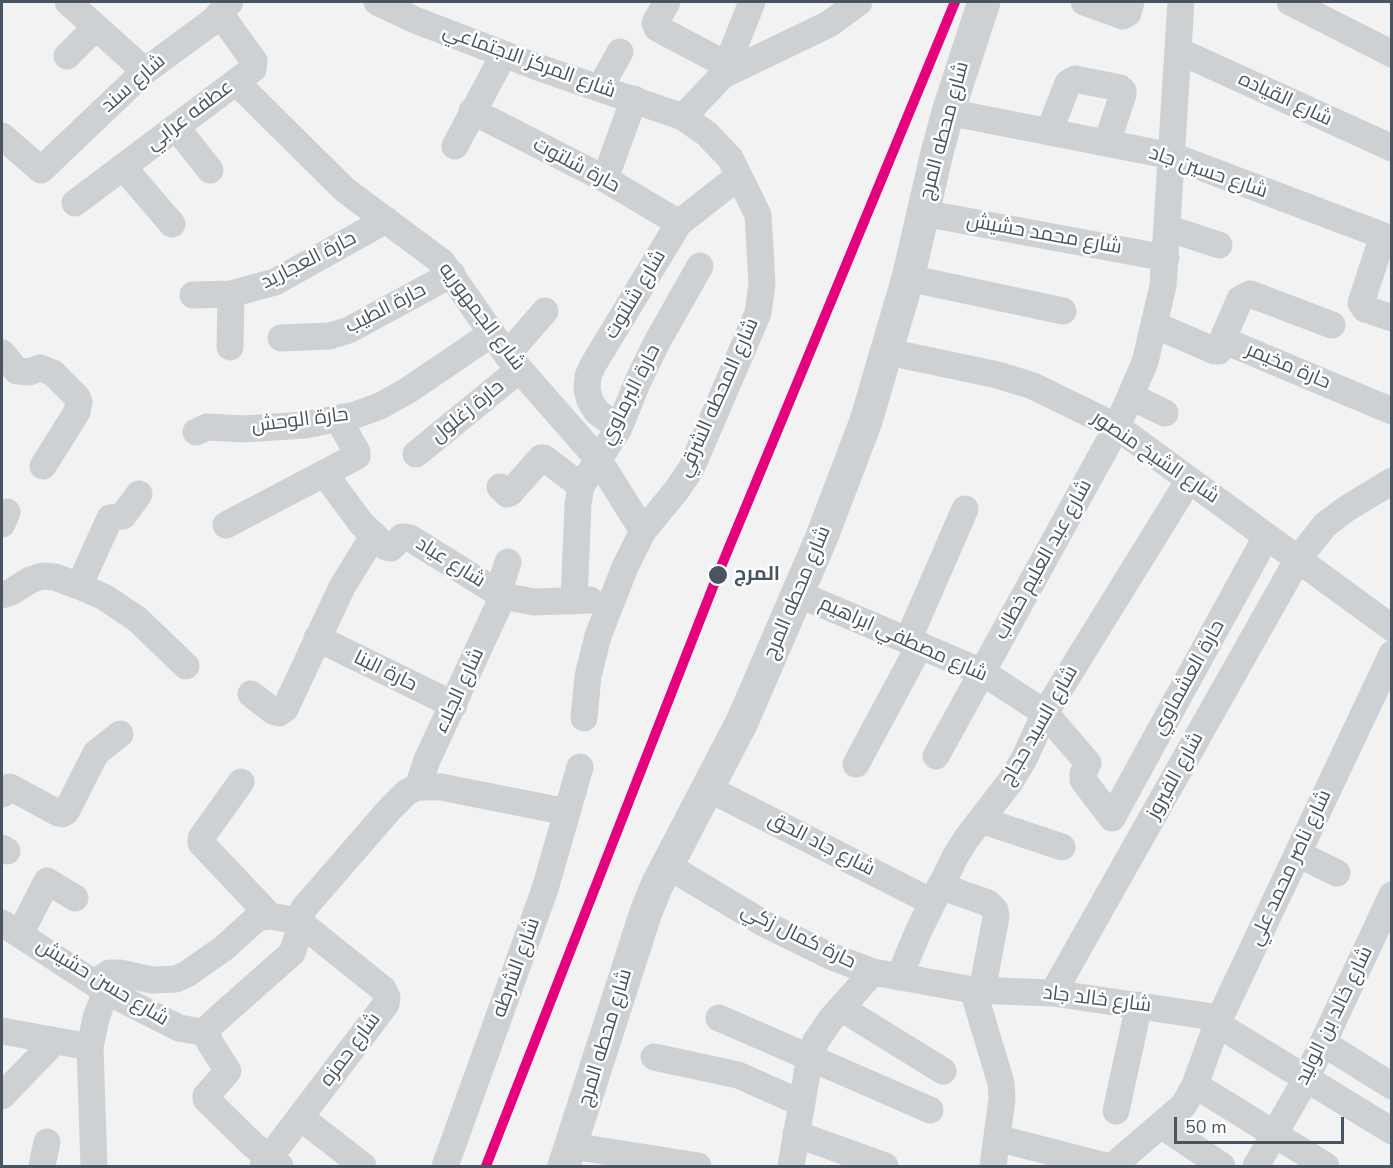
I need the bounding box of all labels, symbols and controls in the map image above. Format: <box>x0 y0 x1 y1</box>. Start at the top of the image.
street label: شارع المركز الاجتماعي <box>439 20 619 104</box>
street label: شارع سند <box>97 50 171 118</box>
street label: شارع محطه المرج <box>915 59 975 203</box>
street label: شارع القياده <box>1234 68 1336 132</box>
street label: عطفه عرابي <box>142 76 238 156</box>
street label: حارة شلتوت <box>528 133 624 199</box>
street label: شارع حسين جاد <box>1146 141 1270 205</box>
street label: شارع محمد حشيش <box>964 210 1124 260</box>
street label: حارة العجاريد <box>257 227 361 295</box>
street label: شارع شلتوت <box>600 246 672 344</box>
street label: شارع الجمهوريه <box>433 258 529 376</box>
street label: حارة الطيب <box>342 279 430 339</box>
street label: شارع المحطه الشرقي <box>673 315 765 481</box>
street label: حارة مخيمر <box>1242 338 1334 396</box>
street label: حارة البرماوي <box>595 341 667 449</box>
street label: حارة زغلول <box>427 375 509 449</box>
street label: حارة الوحش <box>250 403 350 439</box>
street label: شارع الشيخ منصور <box>1087 407 1223 509</box>
street label: شارع عبد العليم خطاب <box>990 476 1098 644</box>
street label: شارع محطه المرج <box>759 523 837 663</box>
street label: شارع عياد <box>411 532 489 594</box>
place label: المرج <box>734 563 780 587</box>
marker: المرج <box>707 564 729 586</box>
street label: شارع مصطفي ابراهيم <box>815 592 991 688</box>
street label: حارة العشماوي <box>1147 616 1231 740</box>
street label: شارع الجلاء <box>430 645 490 737</box>
street label: حارة البنا <box>349 646 421 698</box>
street label: شارع السيد حجاج <box>996 662 1084 790</box>
street label: شارع الفيروز <box>1142 728 1210 824</box>
street label: شارع ناصر محمد علي <box>1244 786 1338 950</box>
street label: شارع جاد الحق <box>764 808 878 882</box>
street label: حارة كمال زكي <box>737 899 859 975</box>
street label: شارع الشرطه <box>488 915 546 1021</box>
street label: شارع حسن حشيش <box>32 934 172 1032</box>
street label: شارع خالد بن الوليد <box>1291 943 1379 1089</box>
street label: شارع محطه المرج <box>574 966 638 1110</box>
street label: شارع خالد جاد <box>1042 981 1152 1019</box>
street label: شارع حمزه <box>315 1008 387 1092</box>
scale bar <box>1177 1105 1346 1143</box>
text: 50 m <box>1185 1115 1227 1139</box>

